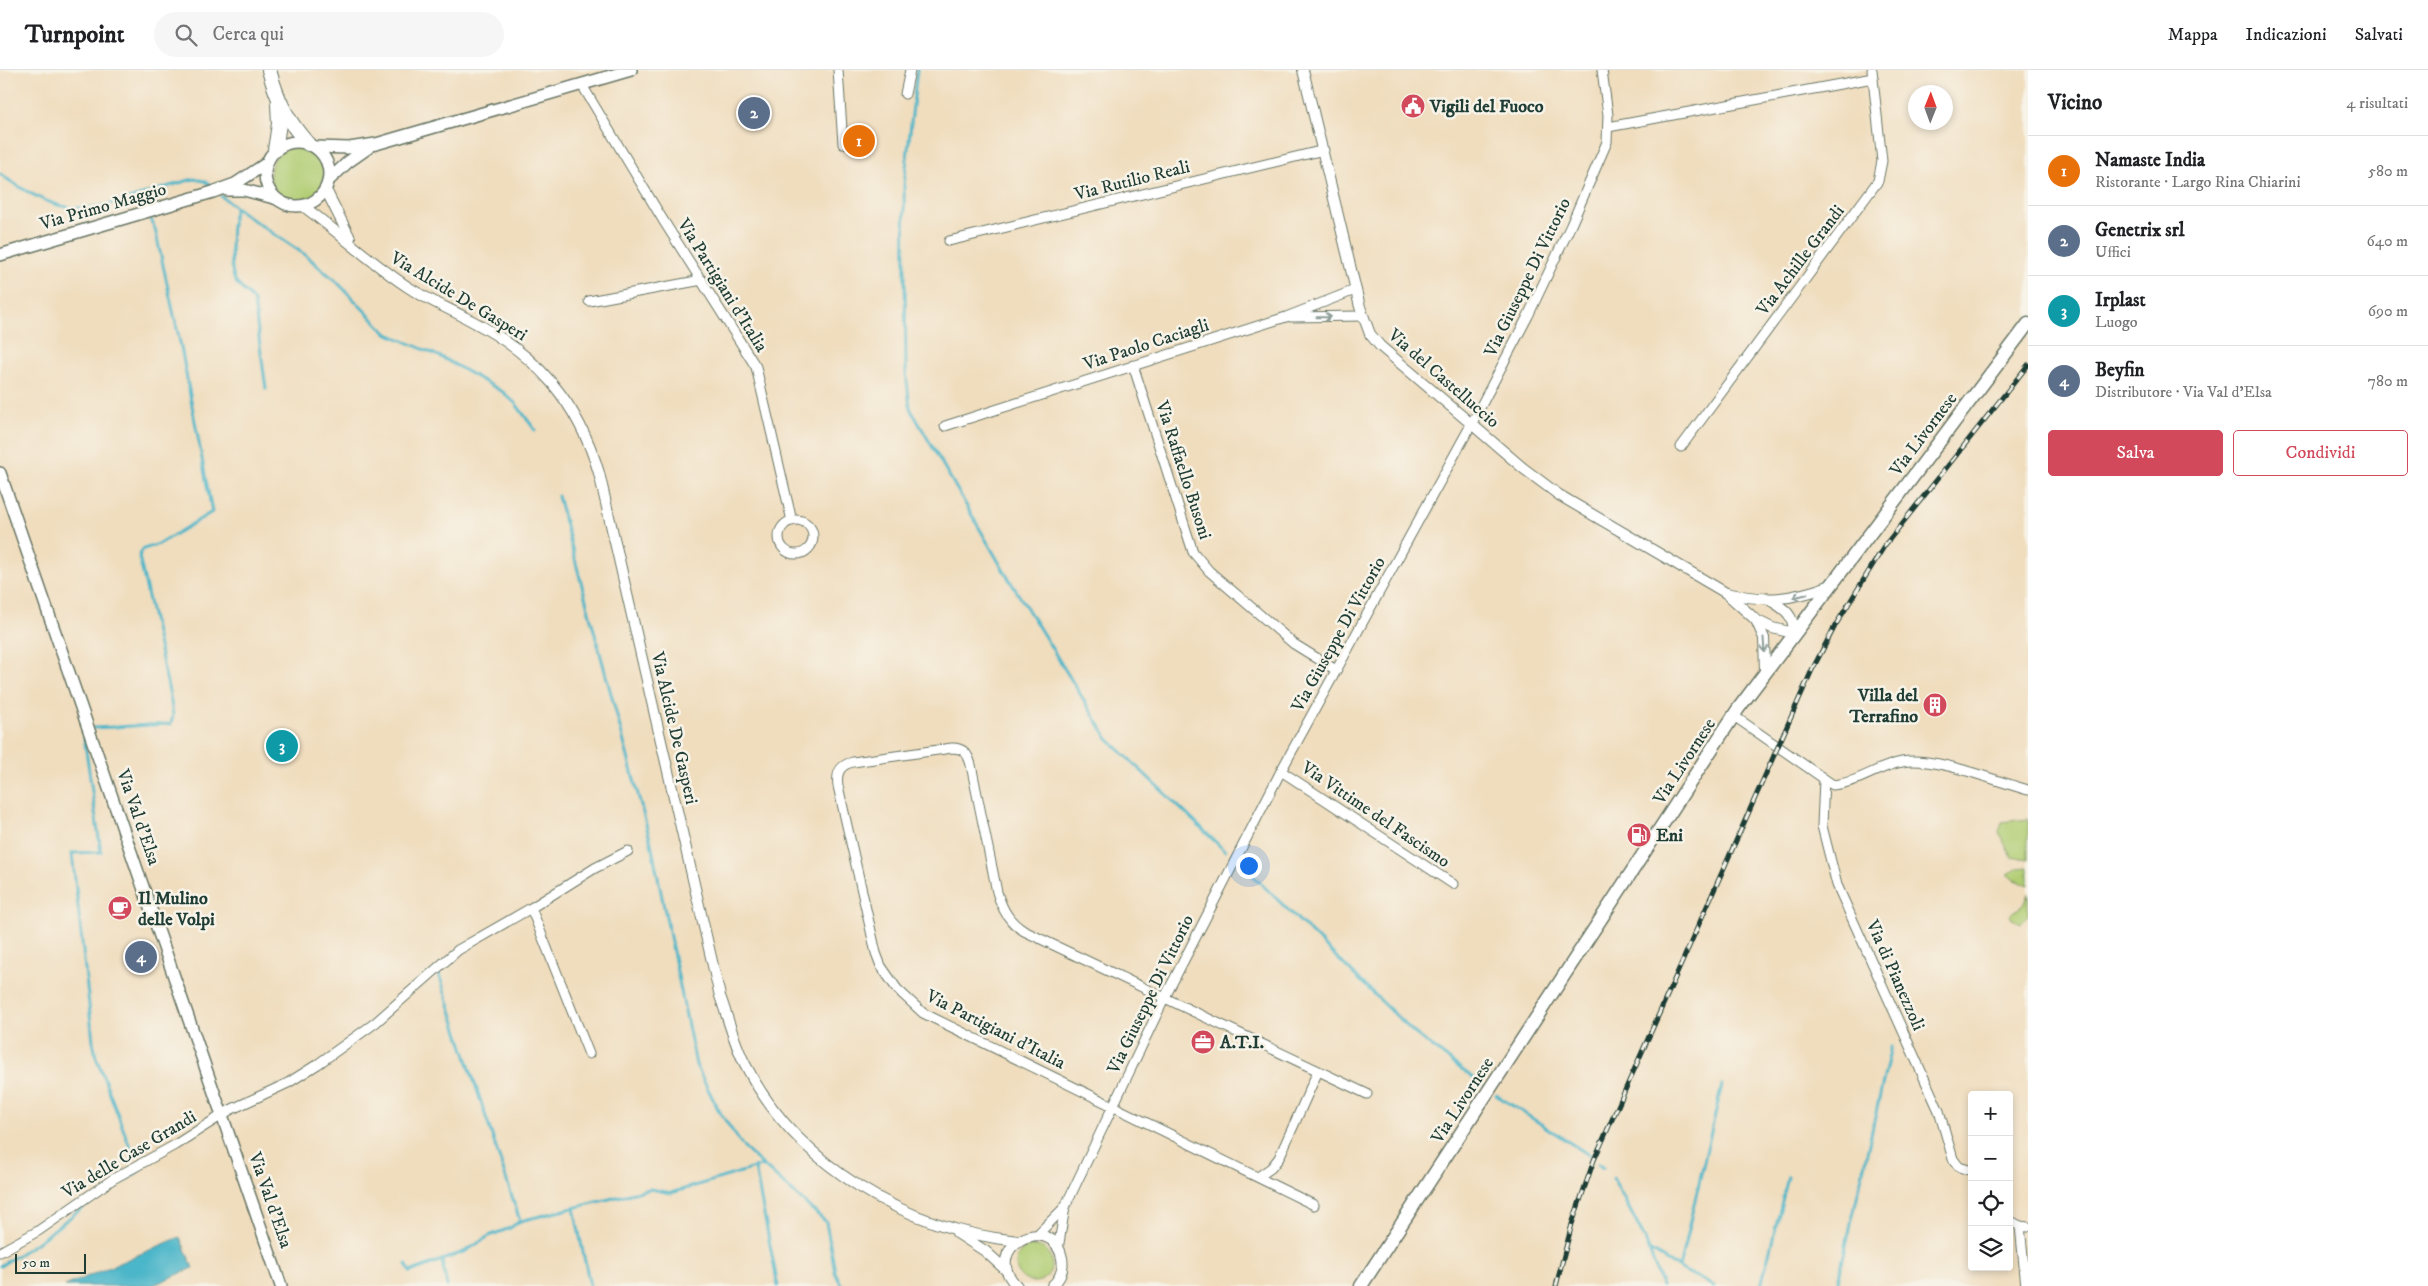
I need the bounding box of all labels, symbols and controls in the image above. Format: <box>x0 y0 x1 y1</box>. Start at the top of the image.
search box <box>154 12 504 57</box>
text: Turnpoint <box>25 20 124 50</box>
icon: search <box>172 21 200 49</box>
text: Cerca qui <box>212 23 284 46</box>
text: Mappa <box>2168 24 2218 46</box>
text: Indicazioni <box>2246 24 2327 46</box>
text: Salvati <box>2355 24 2403 46</box>
north arrow <box>1908 85 1953 130</box>
text: Vicino <box>2048 90 2102 116</box>
public building icon: Vigili del Fuoco <box>1400 93 1426 119</box>
text: 4 risultati <box>2346 93 2408 113</box>
pin: 2 <box>738 94 770 132</box>
place label: Vigili del Fuoco <box>1429 96 1544 118</box>
pin: 1 <box>843 122 875 160</box>
text: Namaste India <box>2095 149 2205 172</box>
street label: Via Rutilio Reali <box>1071 156 1192 206</box>
text: 1 <box>2061 161 2067 181</box>
text: 580 m <box>2368 161 2408 181</box>
text: Ristorante · Largo Rina Chiarini <box>2095 172 2301 192</box>
street label: Via Primo Maggio <box>37 178 169 236</box>
street label: Via Giuseppe Di Vittorio <box>1479 194 1576 361</box>
street label: Via Achille Grandi <box>1751 201 1850 321</box>
street label: Via Partigiani d'Italia <box>672 214 772 357</box>
text: Genetrix srl <box>2095 219 2184 242</box>
text: 2 <box>2060 231 2068 251</box>
text: 640 m <box>2366 231 2408 251</box>
text: Uffici <box>2095 242 2131 262</box>
street label: Via Alcide De Gasperi <box>385 247 531 346</box>
text: Irplast <box>2095 289 2146 312</box>
text: 3 <box>2061 301 2067 321</box>
text: 690 m <box>2368 301 2408 321</box>
one-way arrow <box>1316 312 1332 322</box>
text: Luogo <box>2095 312 2138 332</box>
street label: Via Paolo Caciagli <box>1080 314 1212 376</box>
street label: Via del Castelluccio <box>1382 324 1504 433</box>
text: Beyfin <box>2095 359 2145 382</box>
text: 4 <box>2059 371 2069 391</box>
text: 780 m <box>2368 371 2408 391</box>
text: Distributore · Via Val d'Elsa <box>2095 382 2272 402</box>
street label: Via Livornese <box>1885 389 1962 481</box>
street label: Via Raffaello Busoni <box>1150 397 1216 542</box>
button: Salva <box>2048 430 2223 476</box>
button: Condividi <box>2233 430 2408 476</box>
street label: Via Giuseppe Di Vittorio <box>1287 553 1391 717</box>
one-way arrow <box>1793 592 1809 601</box>
one-way arrow <box>1759 637 1768 653</box>
street label: Via Alcide De Gasperi <box>646 649 702 807</box>
place label: Villa del Terrafino <box>1848 685 1919 728</box>
building icon: Villa del Terrafino <box>1922 692 1948 718</box>
street label: Via Livornese <box>1648 714 1721 810</box>
pin: 3 <box>266 727 298 765</box>
street label: Via Vittime del Fascismo <box>1296 756 1454 873</box>
street label: Via Val d'Elsa <box>111 766 165 869</box>
fuel station icon: Eni <box>1626 822 1652 848</box>
place label: Eni <box>1656 825 1683 847</box>
your location <box>1236 853 1262 879</box>
place label: Il Mulino delle Volpi <box>138 888 215 931</box>
cafe icon: Il Mulino delle Volpi <box>107 895 133 921</box>
street label: Via Giuseppe Di Vittorio <box>1102 911 1199 1078</box>
street label: Via di Pianezzoli <box>1860 916 1929 1034</box>
pin: 4 <box>125 938 157 976</box>
street label: Via Partigiani d'Italia <box>921 985 1069 1075</box>
office icon: A.T.I. <box>1190 1029 1216 1055</box>
place label: A.T.I. <box>1219 1032 1264 1054</box>
street label: Via Livornese <box>1426 1053 1499 1149</box>
map controls <box>1968 1091 2013 1271</box>
button: + <box>1968 1091 2013 1136</box>
street label: Via delle Case Grandi <box>58 1106 201 1204</box>
button: − <box>1968 1136 2013 1181</box>
street label: Via Val d'Elsa <box>243 1149 297 1252</box>
button: locate <box>1968 1181 2013 1226</box>
button: layers <box>1968 1226 2013 1271</box>
scale bar <box>15 1251 86 1274</box>
text: 50 m <box>22 1254 50 1272</box>

